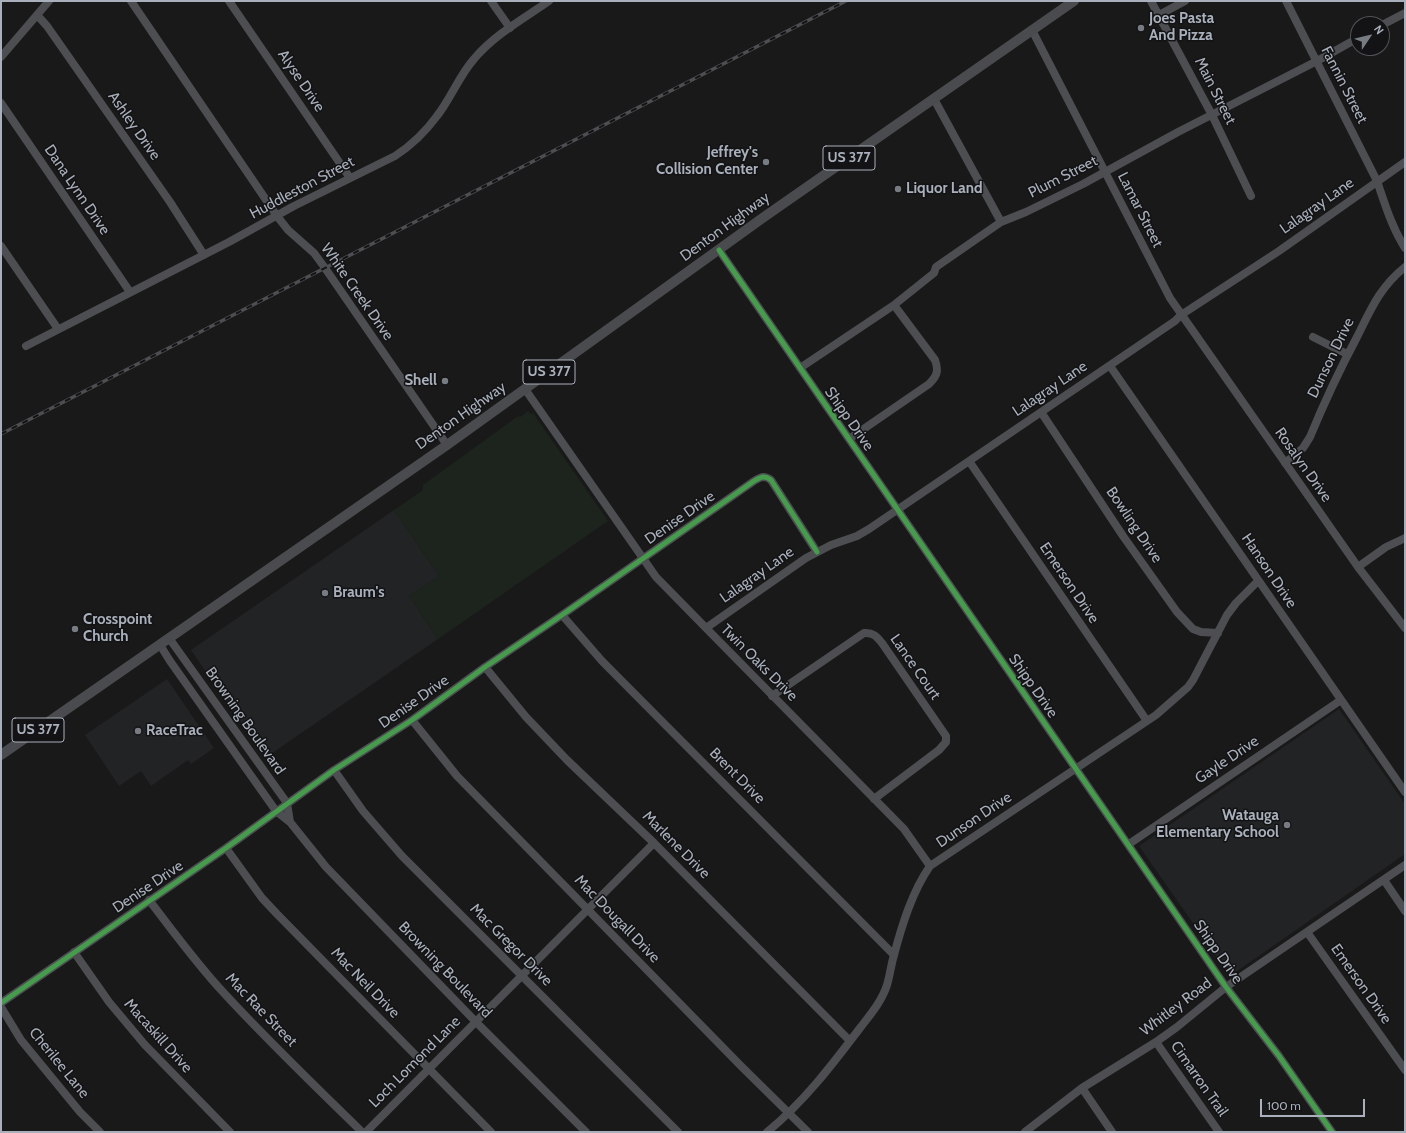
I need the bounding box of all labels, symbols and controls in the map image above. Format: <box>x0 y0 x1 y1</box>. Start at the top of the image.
place label: Joes Pasta And Pizza <box>1149 10 1214 45</box>
north arrow <box>1350 16 1390 56</box>
text: N <box>1371 22 1387 37</box>
marker: Joes Pasta And Pizza <box>1136 23 1146 33</box>
street label: Fannin Street <box>1317 43 1371 127</box>
street label: Alyse Drive <box>274 47 328 115</box>
street label: Main Street <box>1190 54 1240 128</box>
street label: Ashley Drive <box>104 88 164 164</box>
street label: Dana Lynn Drive <box>40 142 114 238</box>
place label: Jeffrey's Collision Center <box>656 144 758 179</box>
road number: US 377 <box>823 146 875 170</box>
street label: Plum Street <box>1026 152 1100 202</box>
street label: Huddleston Street <box>247 153 357 223</box>
marker: Jeffrey's Collision Center <box>761 157 771 167</box>
street label: Lamar Street <box>1113 170 1167 250</box>
street label: Lalagray Lane <box>1277 174 1357 238</box>
place label: Liquor Land <box>906 180 983 198</box>
marker: Liquor Land <box>893 184 903 194</box>
street label: Denton Highway <box>677 189 773 265</box>
street label: White Creek Drive <box>317 240 397 344</box>
street label: Dunson Drive <box>1304 315 1358 401</box>
street label: Lalagray Lane <box>1009 357 1091 421</box>
road number: US 377 <box>523 360 575 384</box>
place label: Shell <box>405 372 437 390</box>
marker: Shell <box>440 376 450 386</box>
street label: Denton Highway <box>412 378 510 454</box>
street label: Shipp Drive <box>820 384 878 454</box>
street label: Rosalyn Drive <box>1271 424 1335 506</box>
street label: Bowling Drive <box>1102 484 1166 566</box>
street label: Denise Drive <box>642 487 718 549</box>
street label: Hanson Drive <box>1238 530 1300 612</box>
street label: Emerson Drive <box>1035 539 1103 627</box>
street label: Lalagray Lane <box>717 543 797 607</box>
place label: Braum's <box>333 584 385 602</box>
marker: Braum's <box>320 588 330 598</box>
place label: Crosspoint Church <box>83 611 152 646</box>
street label: Twin Oaks Drive <box>717 621 801 705</box>
marker: Crosspoint Church <box>70 624 80 634</box>
street label: Lance Court <box>886 631 944 703</box>
street label: Shipp Drive <box>1004 651 1062 721</box>
street label: Browning Boulevard <box>201 664 289 778</box>
street label: Denise Drive <box>376 671 452 733</box>
road number: US 377 <box>12 718 64 742</box>
place label: RaceTrac <box>146 722 203 740</box>
marker: RaceTrac <box>133 726 143 736</box>
street label: Gayle Drive <box>1192 732 1262 788</box>
street label: Brent Drive <box>705 744 769 808</box>
street label: Dunson Drive <box>933 788 1015 852</box>
street label: Marlene Drive <box>638 807 714 883</box>
place label: Watauga Elementary School <box>1156 807 1279 842</box>
marker: Watauga Elementary School <box>1282 820 1292 830</box>
street label: Denise Drive <box>109 857 187 917</box>
street label: Mac Dougall Drive <box>571 871 663 967</box>
street label: Mac Gregor Drive <box>466 900 556 990</box>
street label: Shipp Drive <box>1189 917 1247 987</box>
street label: Browning Boulevard <box>394 918 496 1022</box>
street label: Emerson Drive <box>1327 940 1395 1028</box>
street label: Mac Neil Drive <box>327 944 403 1022</box>
street label: Mac Rae Street <box>221 969 301 1051</box>
street label: Whitley Road <box>1137 974 1215 1040</box>
street label: Macaskill Drive <box>120 995 196 1077</box>
street label: Loch Lomond Lane <box>366 1013 464 1111</box>
street label: Cherilee Lane <box>25 1024 93 1102</box>
street label: Cimarron Trail <box>1166 1038 1232 1120</box>
scale bar <box>1262 1091 1367 1117</box>
text: 100 m <box>1267 1098 1301 1113</box>

